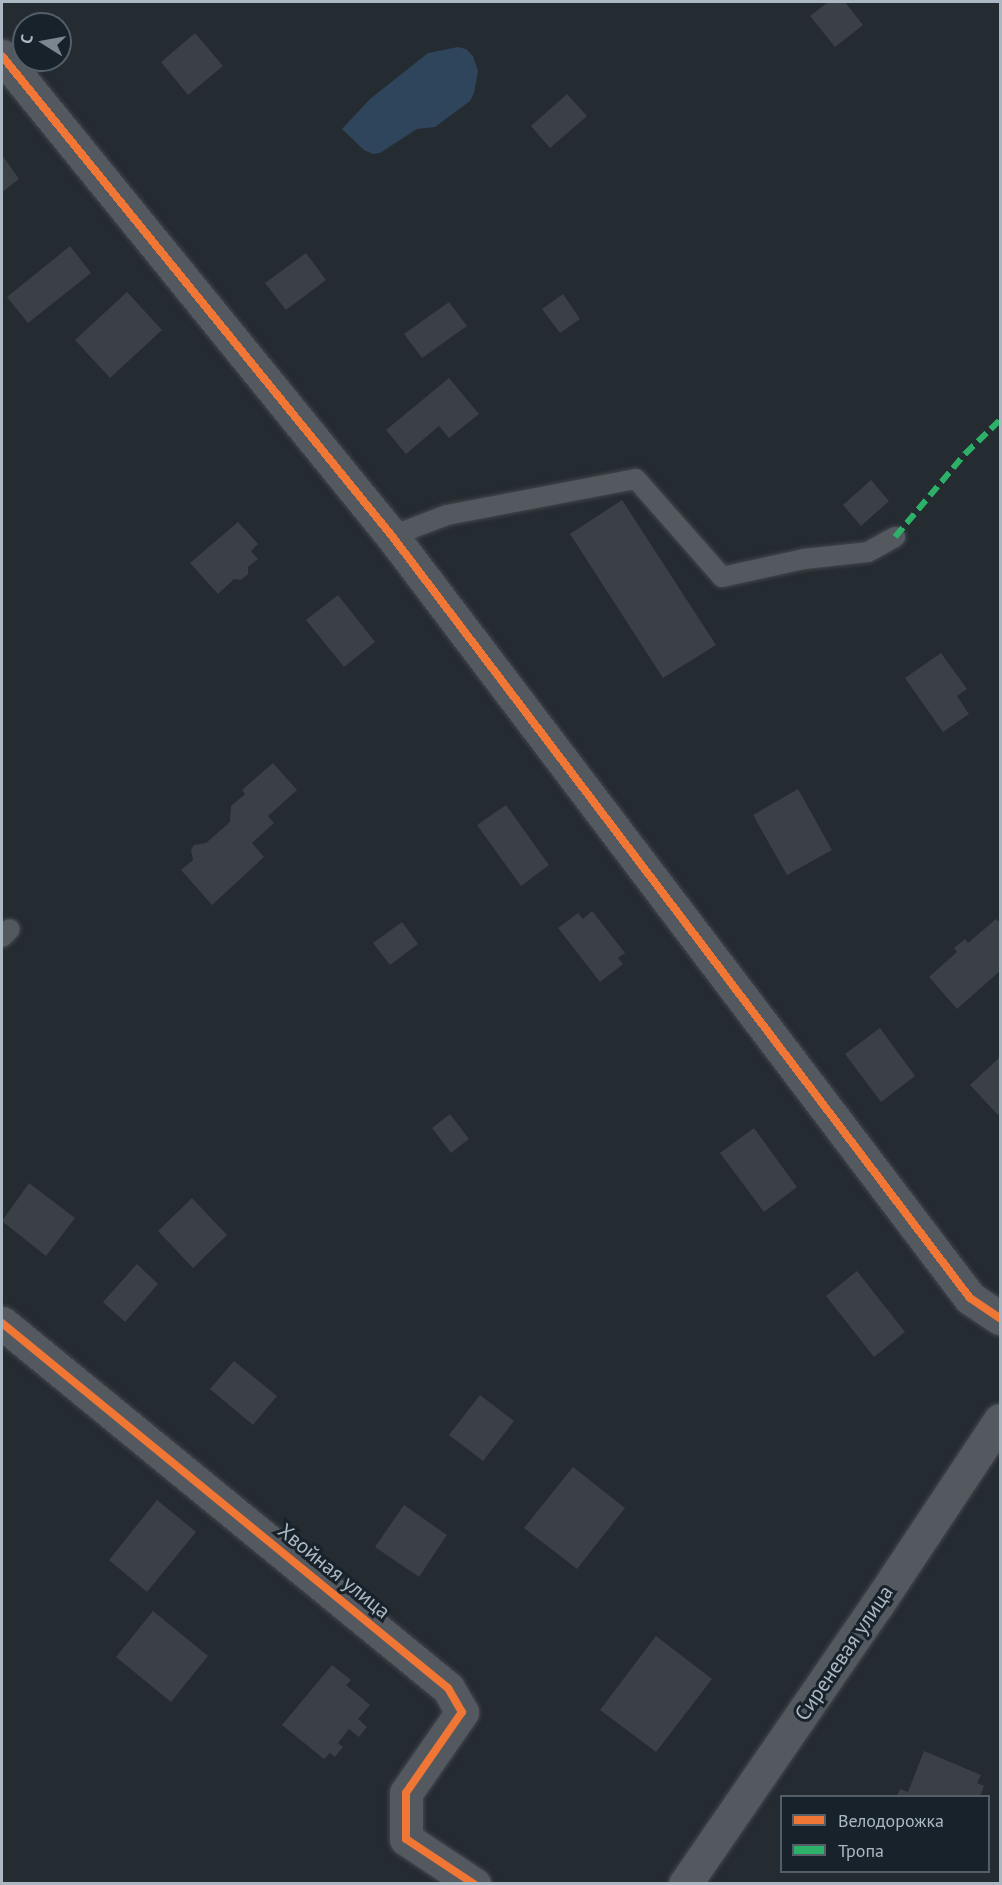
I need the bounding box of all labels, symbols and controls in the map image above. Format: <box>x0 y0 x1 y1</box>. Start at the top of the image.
north arrow <box>12 12 72 72</box>
text: С <box>16 33 37 45</box>
street label: Хвойная улица <box>273 1518 395 1624</box>
street label: Сиреневая улица <box>790 1581 898 1725</box>
legend <box>780 1795 990 1873</box>
text: Велодорожка <box>838 1809 944 1832</box>
text: Тропа <box>838 1839 884 1862</box>

